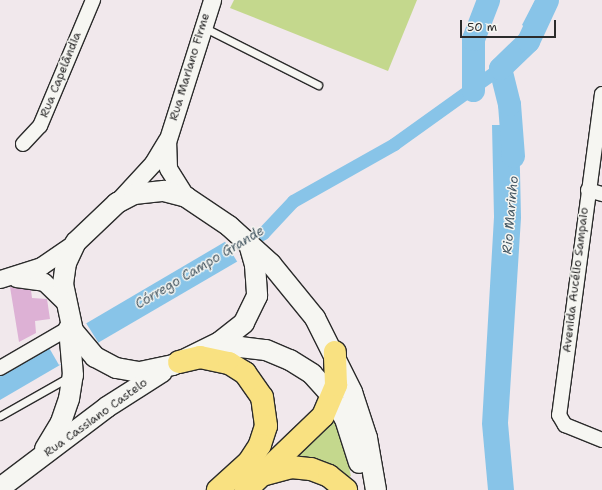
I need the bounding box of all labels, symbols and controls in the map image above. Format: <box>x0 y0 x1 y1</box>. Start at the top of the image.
street label: Rua Mariano Firme <box>167 11 213 123</box>
scale bar <box>462 12 558 38</box>
text: 50 m <box>467 19 497 35</box>
street label: Rua Capelândia <box>37 30 85 120</box>
water label: Rio Marinho <box>500 175 522 255</box>
street label: Avenida Aucélio Sampaio <box>560 207 592 353</box>
water label: Córrego Campo Grande <box>133 223 267 313</box>
street label: Rua Cassiano Castelo <box>41 376 151 460</box>

